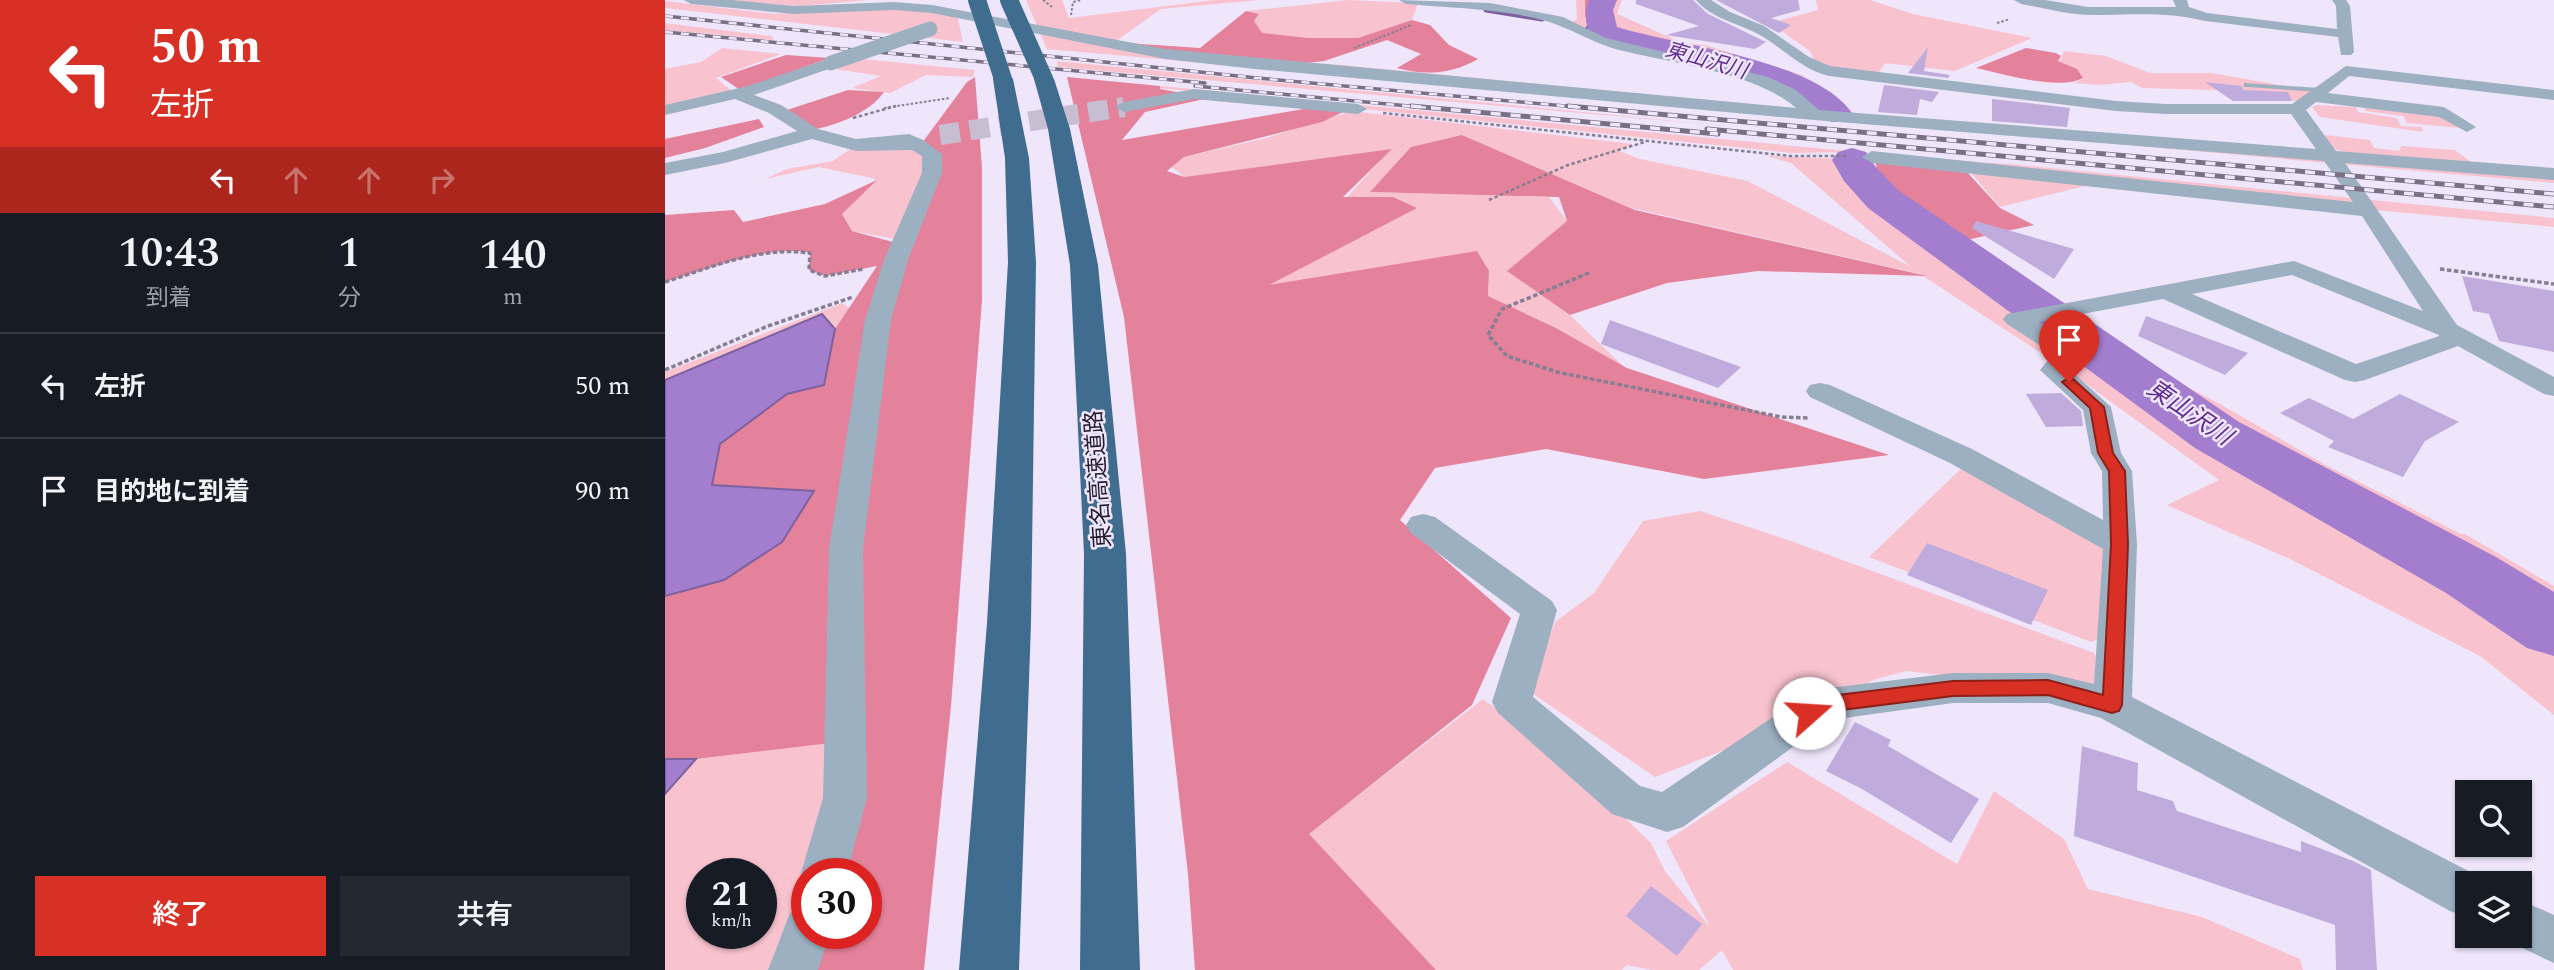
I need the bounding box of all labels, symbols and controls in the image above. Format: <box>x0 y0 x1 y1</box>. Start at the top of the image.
text: 50 m <box>150 10 261 85</box>
icon: left <box>35 28 126 119</box>
water label: 東山沢川 <box>1661 34 1753 89</box>
text: 左折 <box>150 81 214 130</box>
icon: left <box>204 161 242 199</box>
icon: ahead <box>277 161 315 199</box>
icon: ahead <box>350 161 388 199</box>
icon: right <box>423 161 461 199</box>
text: 10:43 <box>118 222 219 285</box>
text: 1 <box>338 222 360 285</box>
text: 140 <box>479 224 547 287</box>
text: m <box>503 280 523 315</box>
text: 到着 <box>146 281 192 316</box>
text: 分 <box>338 281 361 316</box>
pin <box>2039 310 2099 382</box>
icon: arrive <box>2050 321 2088 359</box>
text: 50 m <box>575 366 630 406</box>
icon: left <box>35 367 73 405</box>
text: 左折 <box>94 367 146 407</box>
water label: 東山沢川 <box>2139 371 2241 456</box>
street label: 東名高速道路 <box>1077 409 1121 549</box>
text: 90 m <box>575 471 630 511</box>
icon: arrive <box>35 472 73 510</box>
text: 目的地に到着 <box>94 472 250 512</box>
position arrow <box>1772 676 1846 750</box>
map controls <box>2455 780 2532 948</box>
button: search <box>2455 780 2532 857</box>
speed limit sign: 30 <box>791 858 882 949</box>
text: 21 <box>712 868 751 921</box>
button: layers <box>2455 871 2532 948</box>
button: 終了 <box>35 876 326 956</box>
button: 共有 <box>340 876 630 956</box>
text: km/h <box>711 907 752 934</box>

